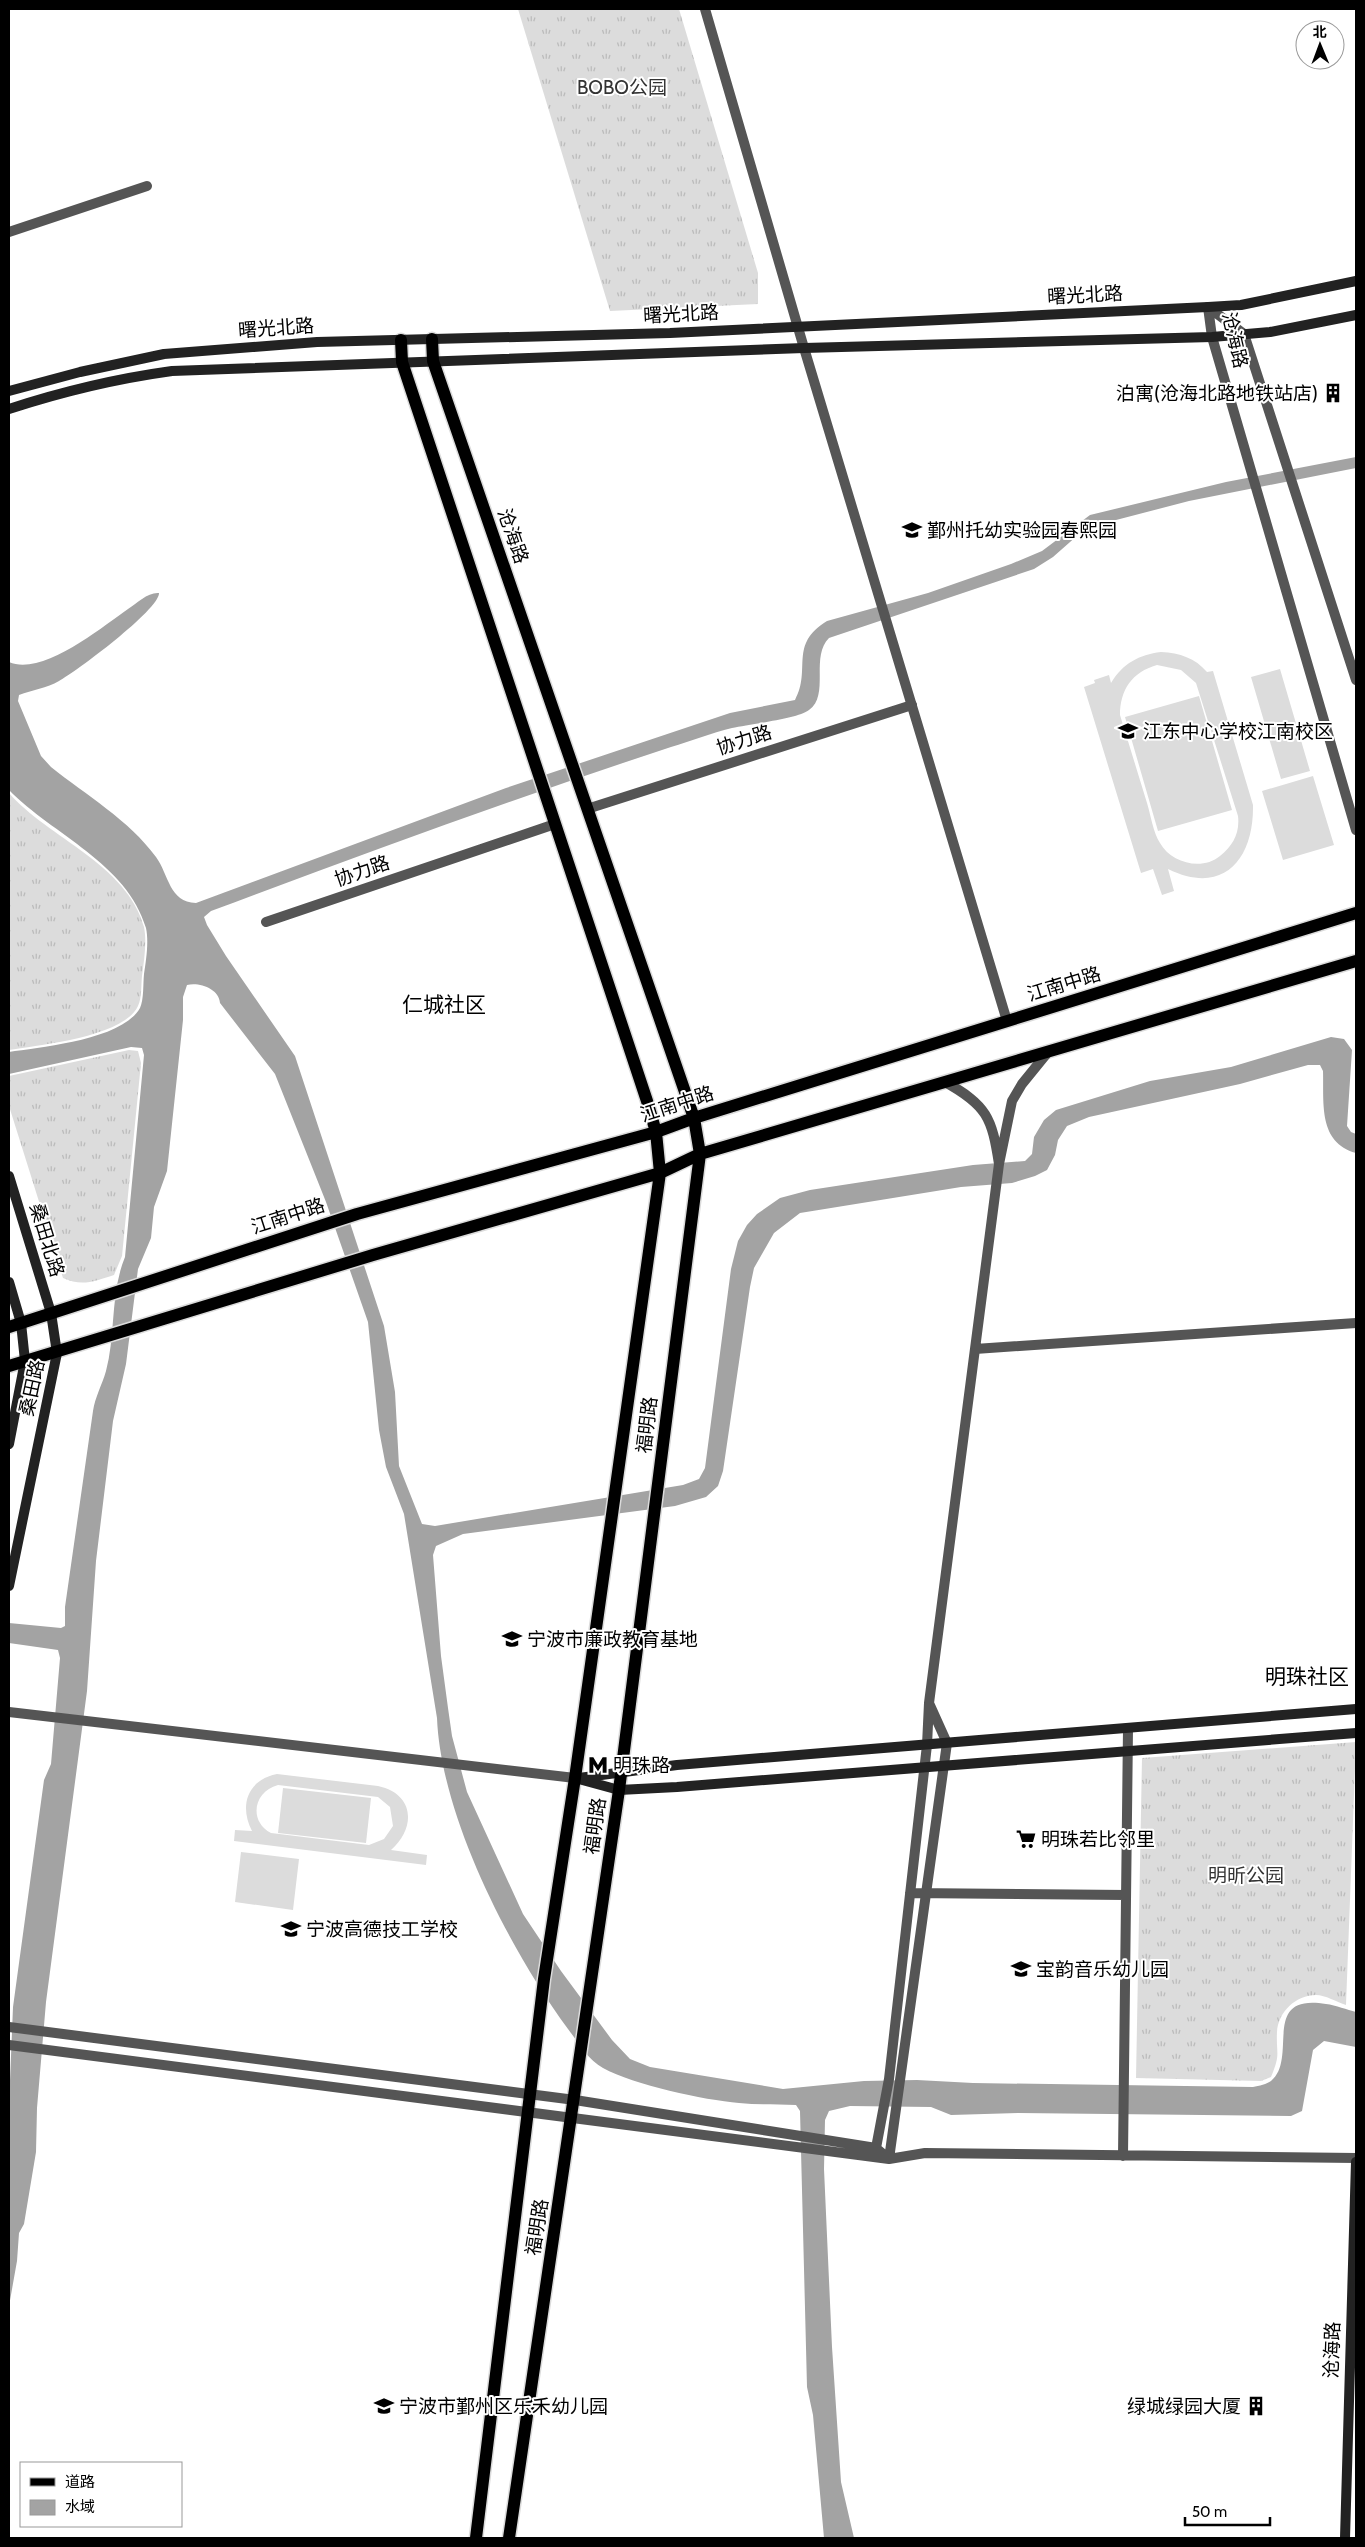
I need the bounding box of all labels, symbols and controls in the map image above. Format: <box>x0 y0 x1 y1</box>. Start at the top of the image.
north arrow <box>1295 20 1345 70</box>
text: 北 <box>1313 23 1327 41</box>
park label: BOBO公园 <box>577 76 667 99</box>
street label: 曙光北路 <box>1046 282 1124 308</box>
street label: 曙光北路 <box>642 301 720 327</box>
street label: 沧海路 <box>1217 310 1253 370</box>
street label: 曙光北路 <box>237 314 315 342</box>
place label: 泊寓(沧海北路地铁站店) <box>1116 382 1318 405</box>
building icon: 泊寓(沧海北路地铁站店) <box>1322 382 1344 404</box>
street label: 沧海路 <box>493 505 533 567</box>
school or university icon: 鄞州托幼实验园春熙园 <box>901 519 923 541</box>
place label: 鄞州托幼实验园春熙园 <box>927 519 1117 542</box>
street label: 协力路 <box>713 720 775 760</box>
school or university icon: 江东中心学校江南校区 <box>1117 720 1139 742</box>
place label: 江东中心学校江南校区 <box>1143 720 1333 743</box>
street label: 协力路 <box>331 851 393 891</box>
street label: 江南中路 <box>1024 962 1104 1006</box>
district label: 仁城社区 <box>402 992 486 1017</box>
street label: 江南中路 <box>637 1081 717 1127</box>
street label: 江南中路 <box>248 1193 328 1239</box>
street label: 桑田北路 <box>25 1200 69 1280</box>
street label: 桑田路 <box>15 1358 49 1418</box>
street label: 福明路 <box>632 1395 662 1455</box>
school or university icon: 宁波市廉政教育基地 <box>501 1628 523 1650</box>
place label: 宁波市廉政教育基地 <box>527 1628 698 1651</box>
district label: 明珠社区 <box>1265 1664 1349 1689</box>
metro station icon: 明珠路 <box>587 1754 609 1776</box>
place label: 明珠路 <box>613 1754 670 1777</box>
street label: 福明路 <box>580 1796 610 1856</box>
supermarket icon: 明珠若比邻里 <box>1015 1828 1037 1850</box>
place label: 明珠若比邻里 <box>1041 1828 1155 1851</box>
park label: 明昕公园 <box>1208 1864 1284 1887</box>
school or university icon: 宁波高德技工学校 <box>280 1918 302 1940</box>
place label: 宁波高德技工学校 <box>306 1918 458 1941</box>
school or university icon: 宝韵音乐幼儿园 <box>1010 1958 1032 1980</box>
place label: 宝韵音乐幼儿园 <box>1036 1958 1169 1981</box>
street label: 福明路 <box>521 2197 553 2257</box>
street label: 沧海路 <box>1320 2321 1344 2379</box>
school or university icon: 宁波市鄞州区乐禾幼儿园 <box>373 2395 395 2417</box>
place label: 宁波市鄞州区乐禾幼儿园 <box>399 2395 608 2418</box>
place label: 绿城绿园大厦 <box>1127 2395 1241 2418</box>
building icon: 绿城绿园大厦 <box>1245 2395 1267 2417</box>
legend <box>20 2462 182 2527</box>
text: 道路 <box>65 2473 95 2491</box>
scale bar <box>1185 2494 1270 2526</box>
text: 水域 <box>65 2498 95 2516</box>
text: 50 m <box>1192 2503 1227 2521</box>

